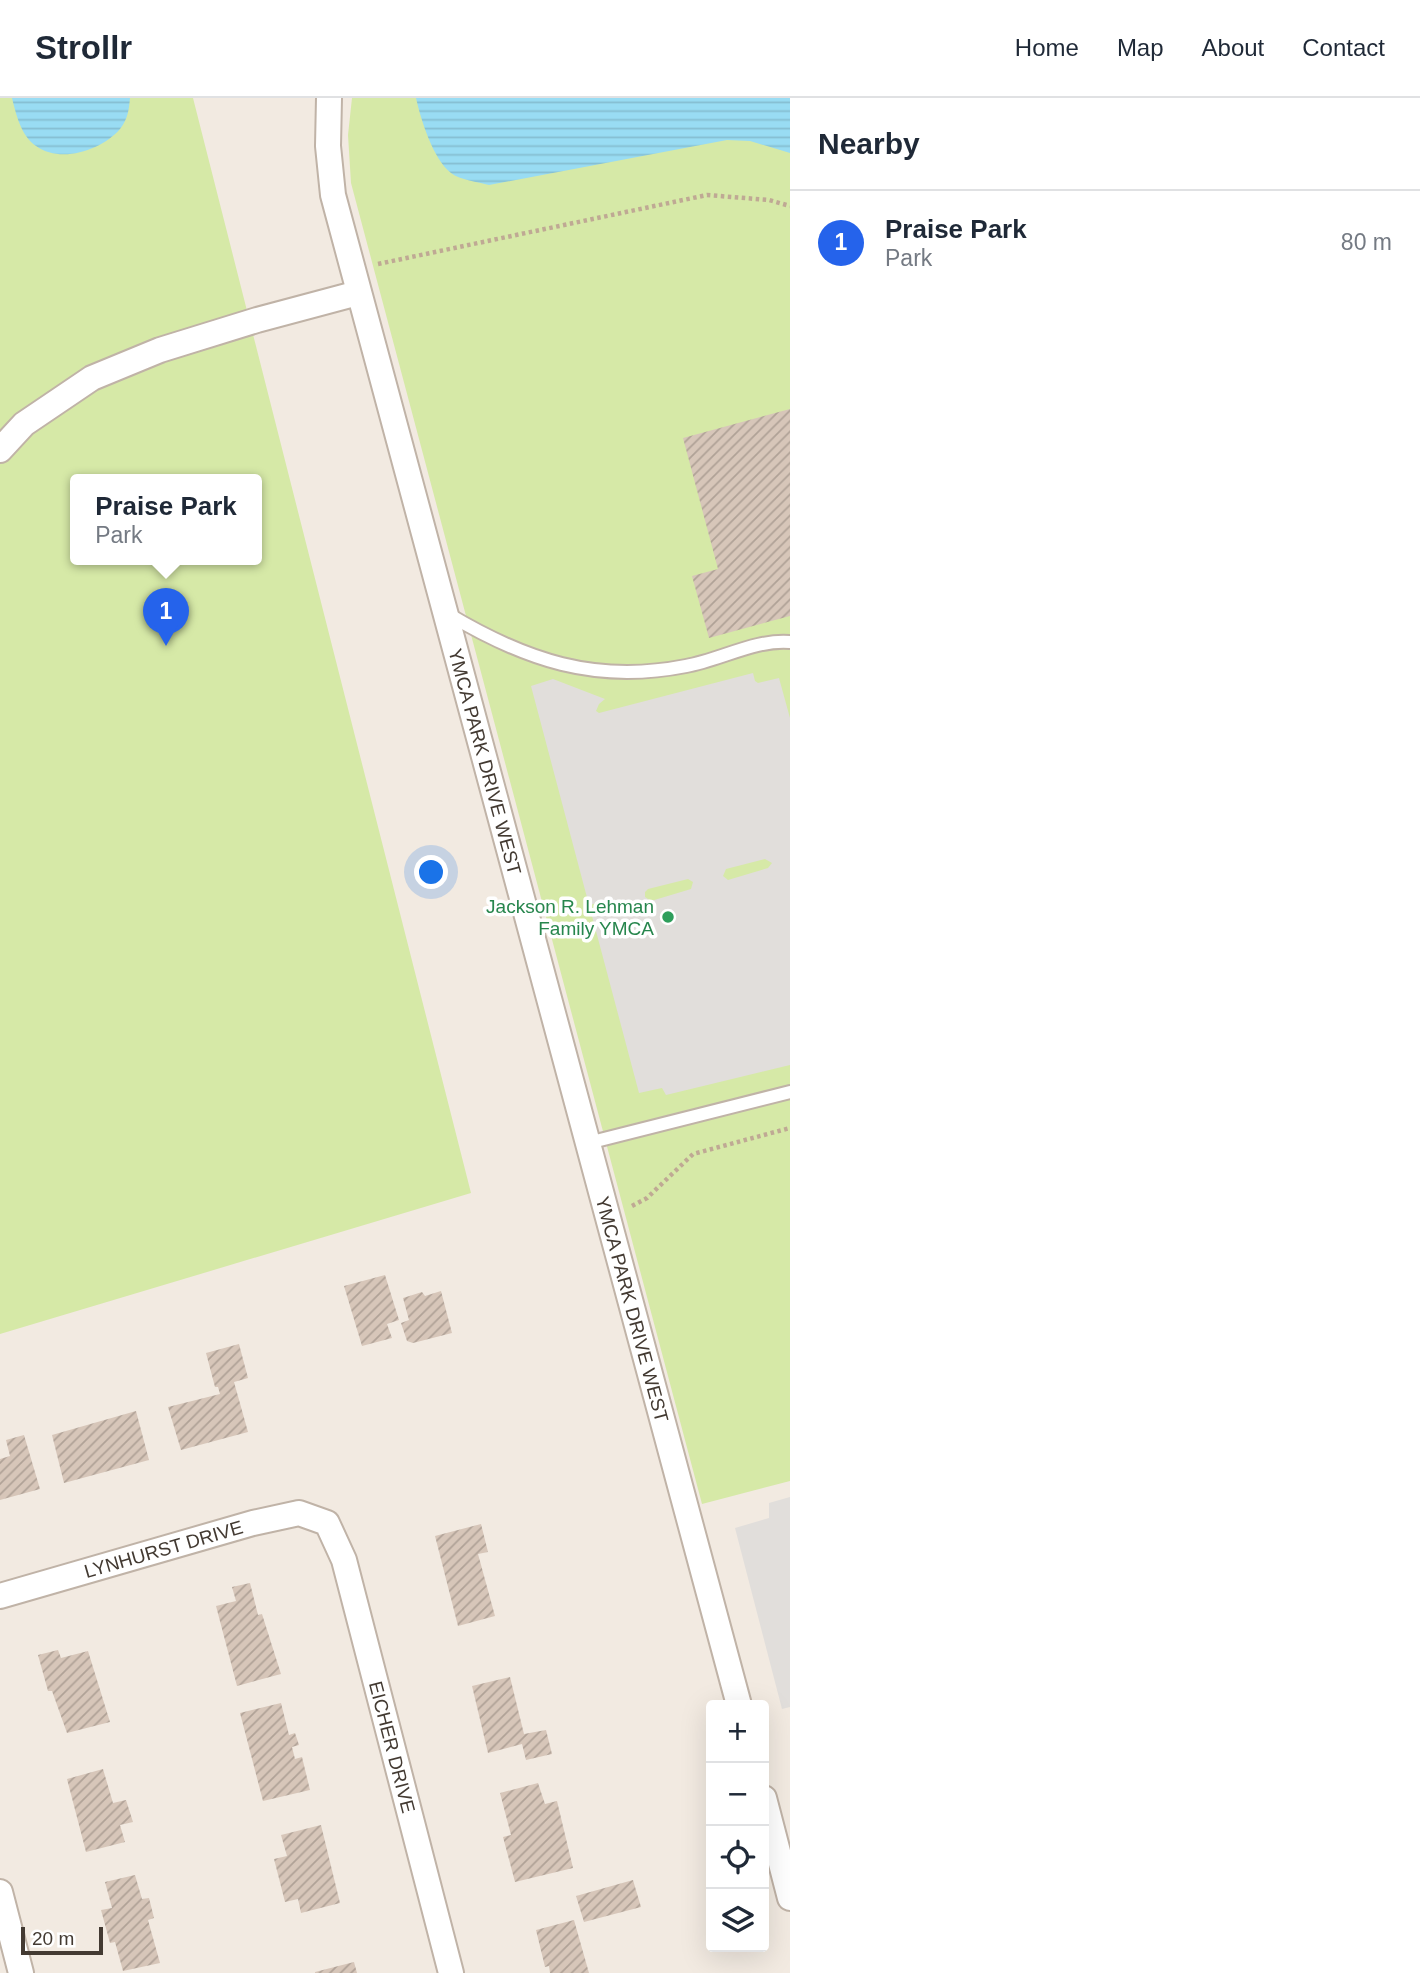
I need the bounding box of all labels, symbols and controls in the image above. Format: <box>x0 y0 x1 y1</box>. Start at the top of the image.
text: Strollr <box>35 29 132 66</box>
text: Home <box>1015 34 1079 61</box>
text: Map <box>1117 34 1164 61</box>
text: About <box>1202 34 1264 61</box>
text: Contact <box>1302 34 1385 61</box>
text: Nearby <box>818 127 920 160</box>
text: Praise Park <box>885 214 1027 244</box>
text: 1 <box>835 229 847 255</box>
text: 80 m <box>1341 229 1392 255</box>
text: Park <box>885 245 932 271</box>
popup <box>70 474 262 565</box>
text: Praise Park <box>95 491 237 521</box>
text: Park <box>95 522 142 548</box>
pin: 1 <box>143 588 189 646</box>
street label: YMCA PARK DRIVE WEST <box>445 646 526 877</box>
your location <box>414 855 448 889</box>
place label: Jackson R. Lehman Family YMCA <box>486 896 654 939</box>
marker: Jackson R. Lehman Family YMCA <box>660 909 676 925</box>
street label: YMCA PARK DRIVE WEST <box>592 1194 673 1425</box>
street label: LYNHURST DRIVE <box>82 1516 245 1582</box>
street label: EICHER DRIVE <box>365 1679 420 1815</box>
map controls <box>706 1700 769 1952</box>
button: + <box>706 1700 769 1763</box>
button: − <box>706 1763 769 1826</box>
button: locate <box>706 1826 769 1889</box>
button: layers <box>706 1889 769 1952</box>
scale bar <box>21 1924 103 1956</box>
text: 20 m <box>32 1928 74 1949</box>

